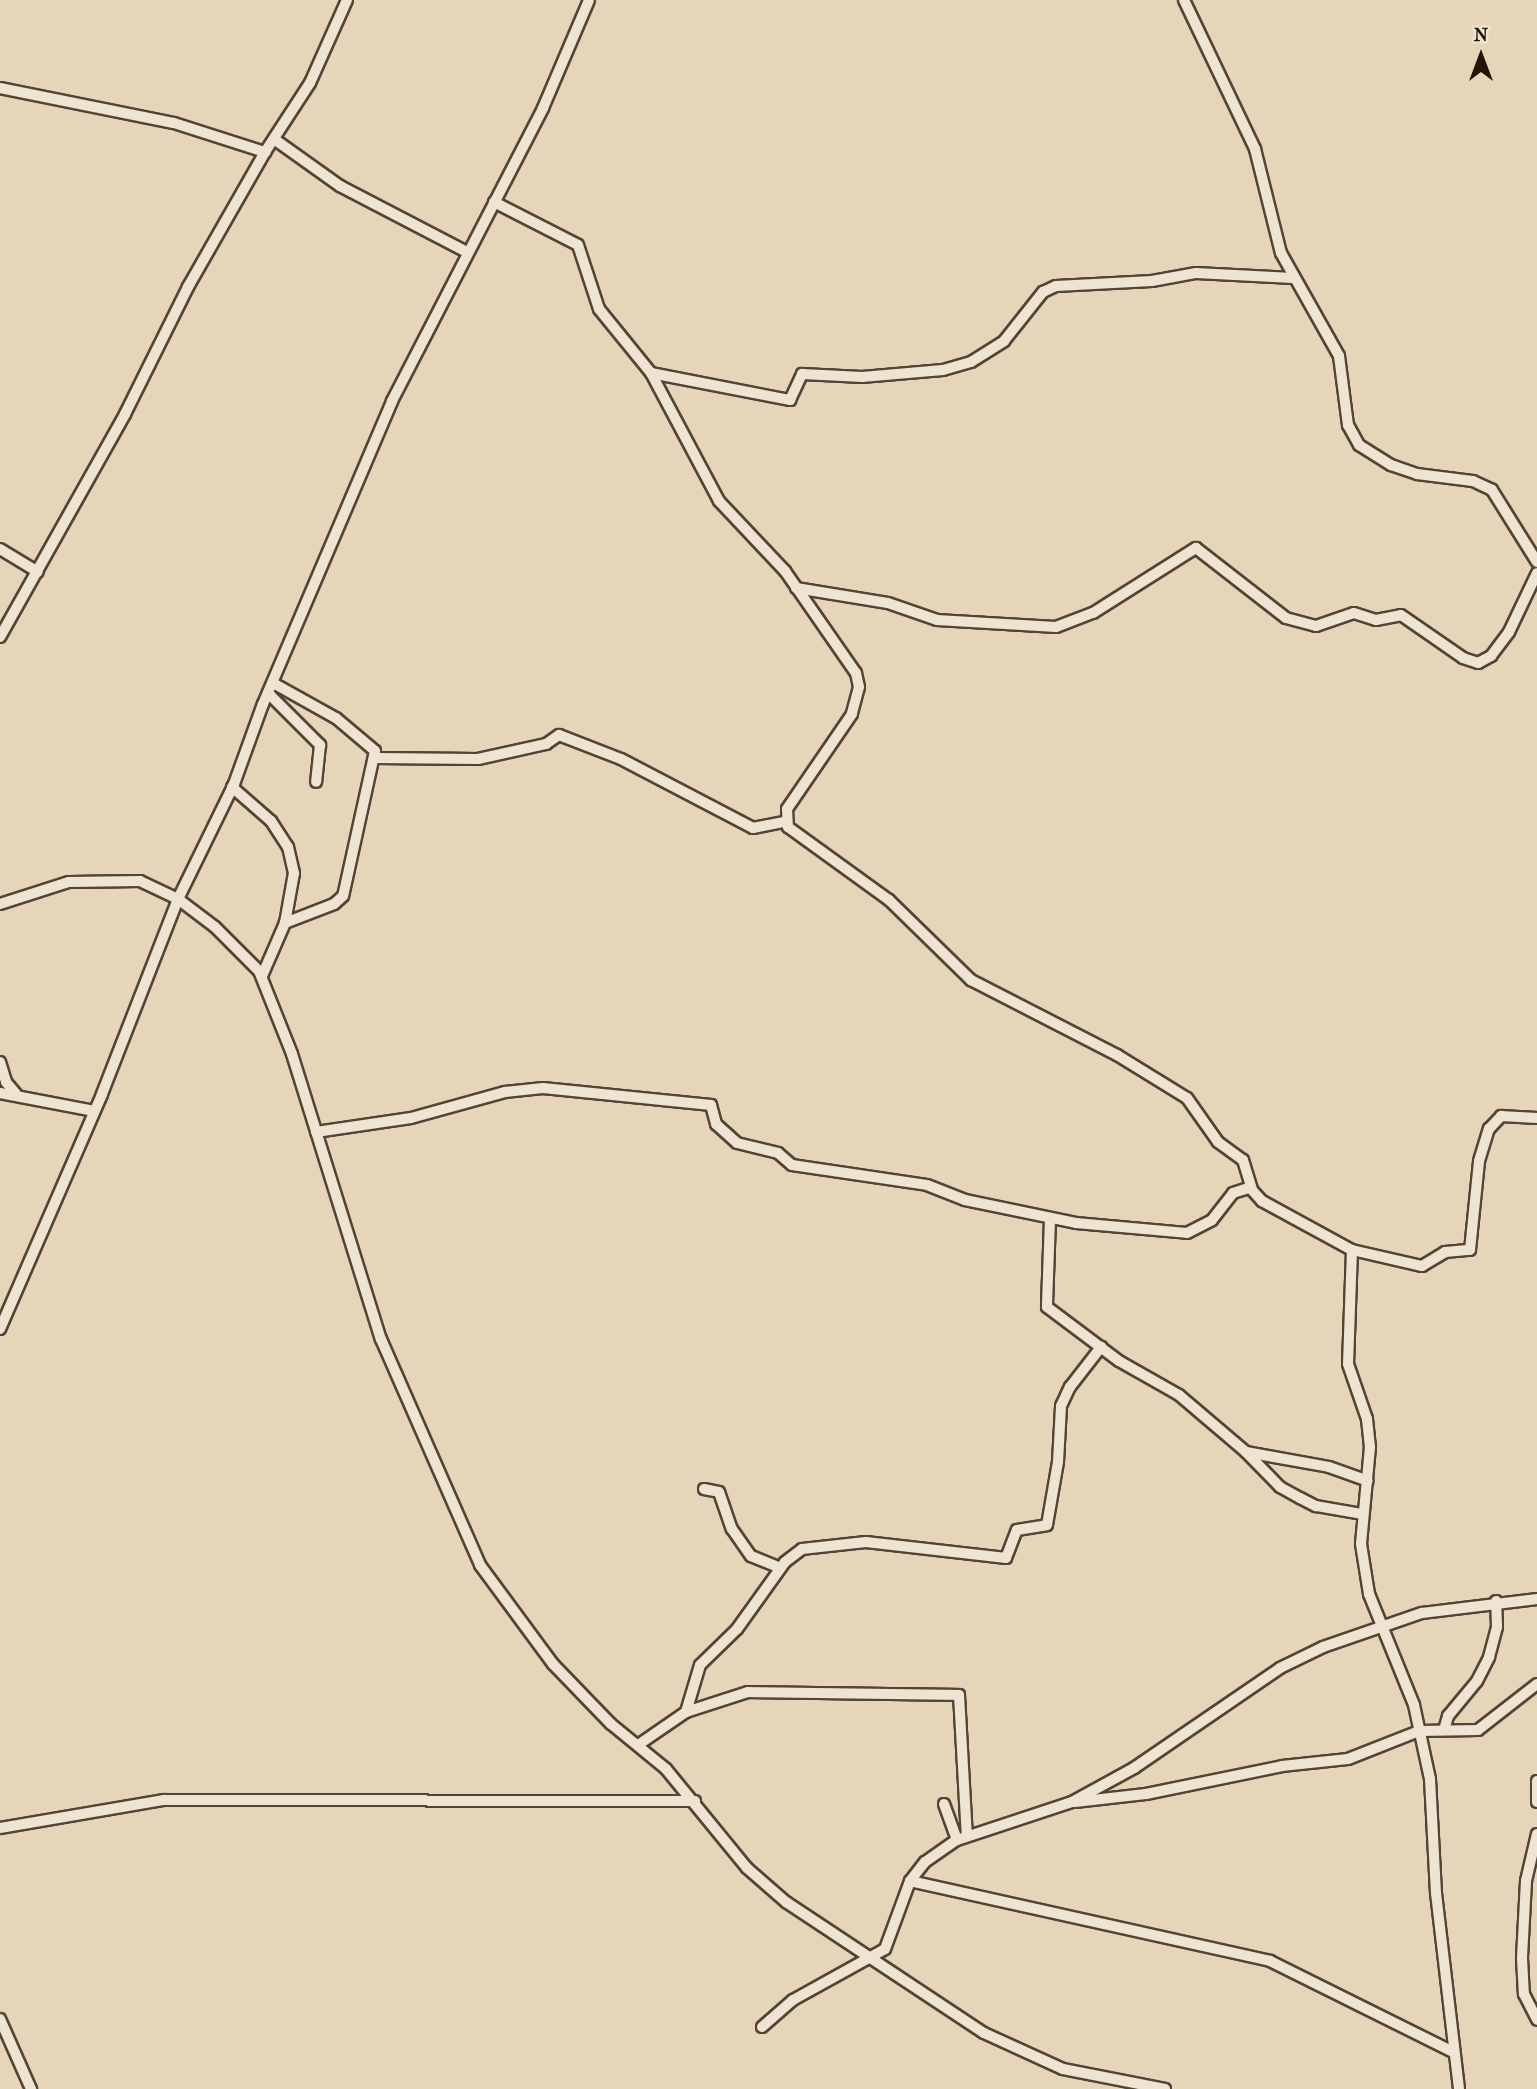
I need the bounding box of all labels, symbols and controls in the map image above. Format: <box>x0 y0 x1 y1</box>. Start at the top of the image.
north arrow <box>1446 21 1516 91</box>
text: N <box>1474 24 1488 46</box>

